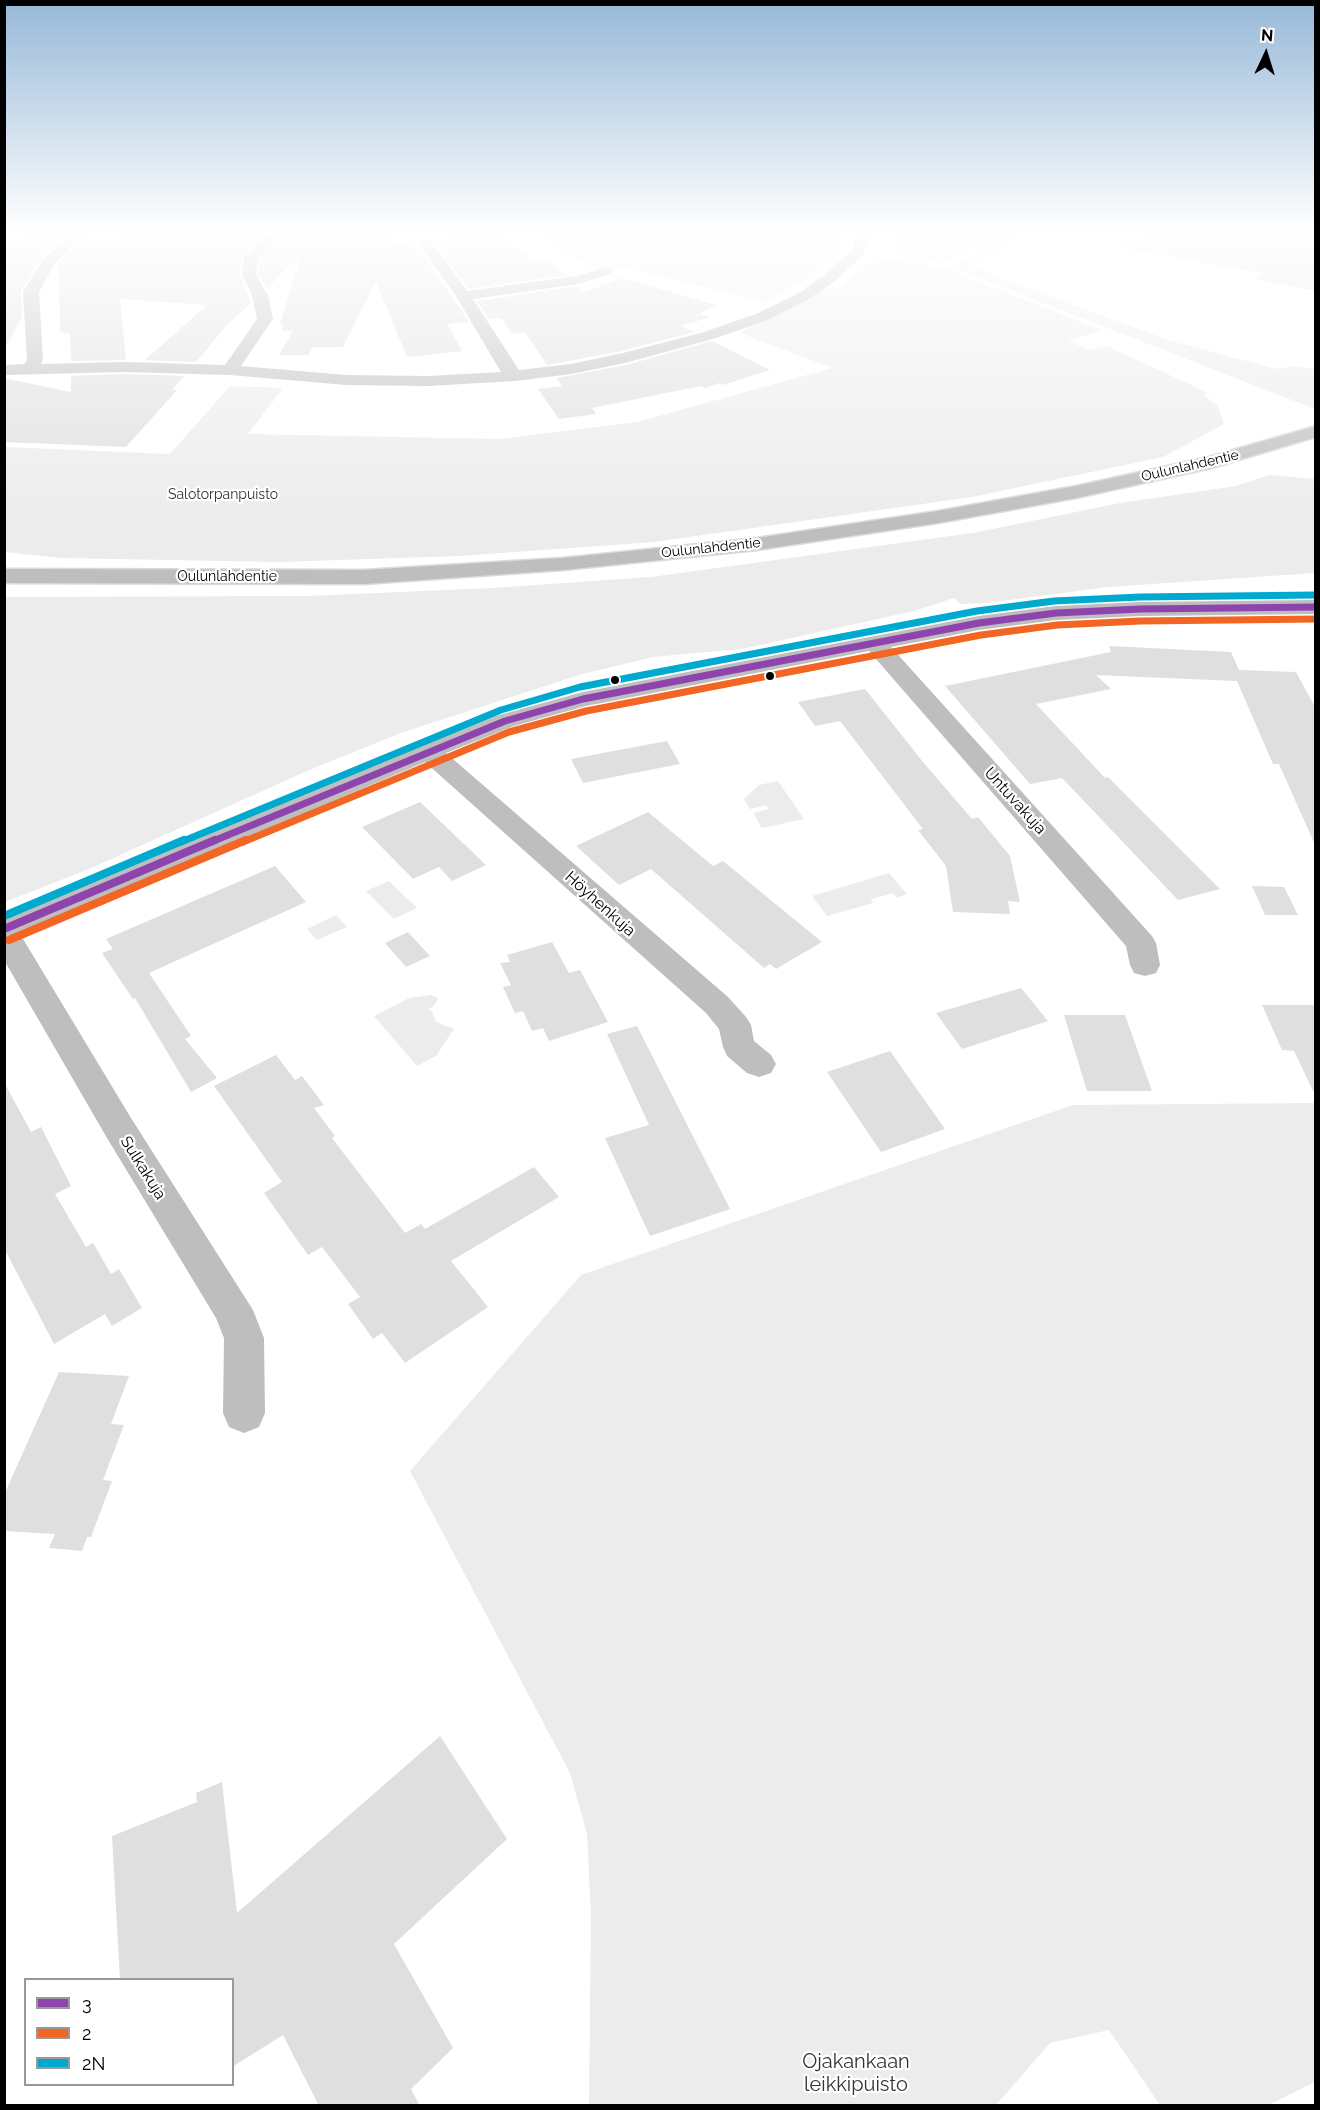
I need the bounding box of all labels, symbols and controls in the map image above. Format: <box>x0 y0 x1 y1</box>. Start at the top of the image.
north arrow <box>1236 24 1296 84</box>
text: N <box>1261 26 1274 45</box>
street label: Oulunlahdentie <box>1140 447 1240 485</box>
park label: Salotorpanpuisto <box>168 487 278 503</box>
street label: Oulunlahdentie <box>661 534 761 562</box>
street label: Oulunlahdentie <box>177 569 277 585</box>
unlabelled marker <box>764 670 776 682</box>
unlabelled marker <box>609 674 621 686</box>
street label: Untuvakuja <box>980 764 1050 838</box>
street label: Höyhenkuja <box>561 867 639 941</box>
street label: Sulkakuja <box>116 1133 170 1203</box>
legend <box>24 1978 234 2086</box>
text: 3 <box>82 1993 92 2014</box>
text: 2 <box>82 2023 91 2044</box>
park label: Ojakankaan leikkipuisto <box>802 2050 910 2097</box>
text: 2N <box>82 2053 105 2074</box>

